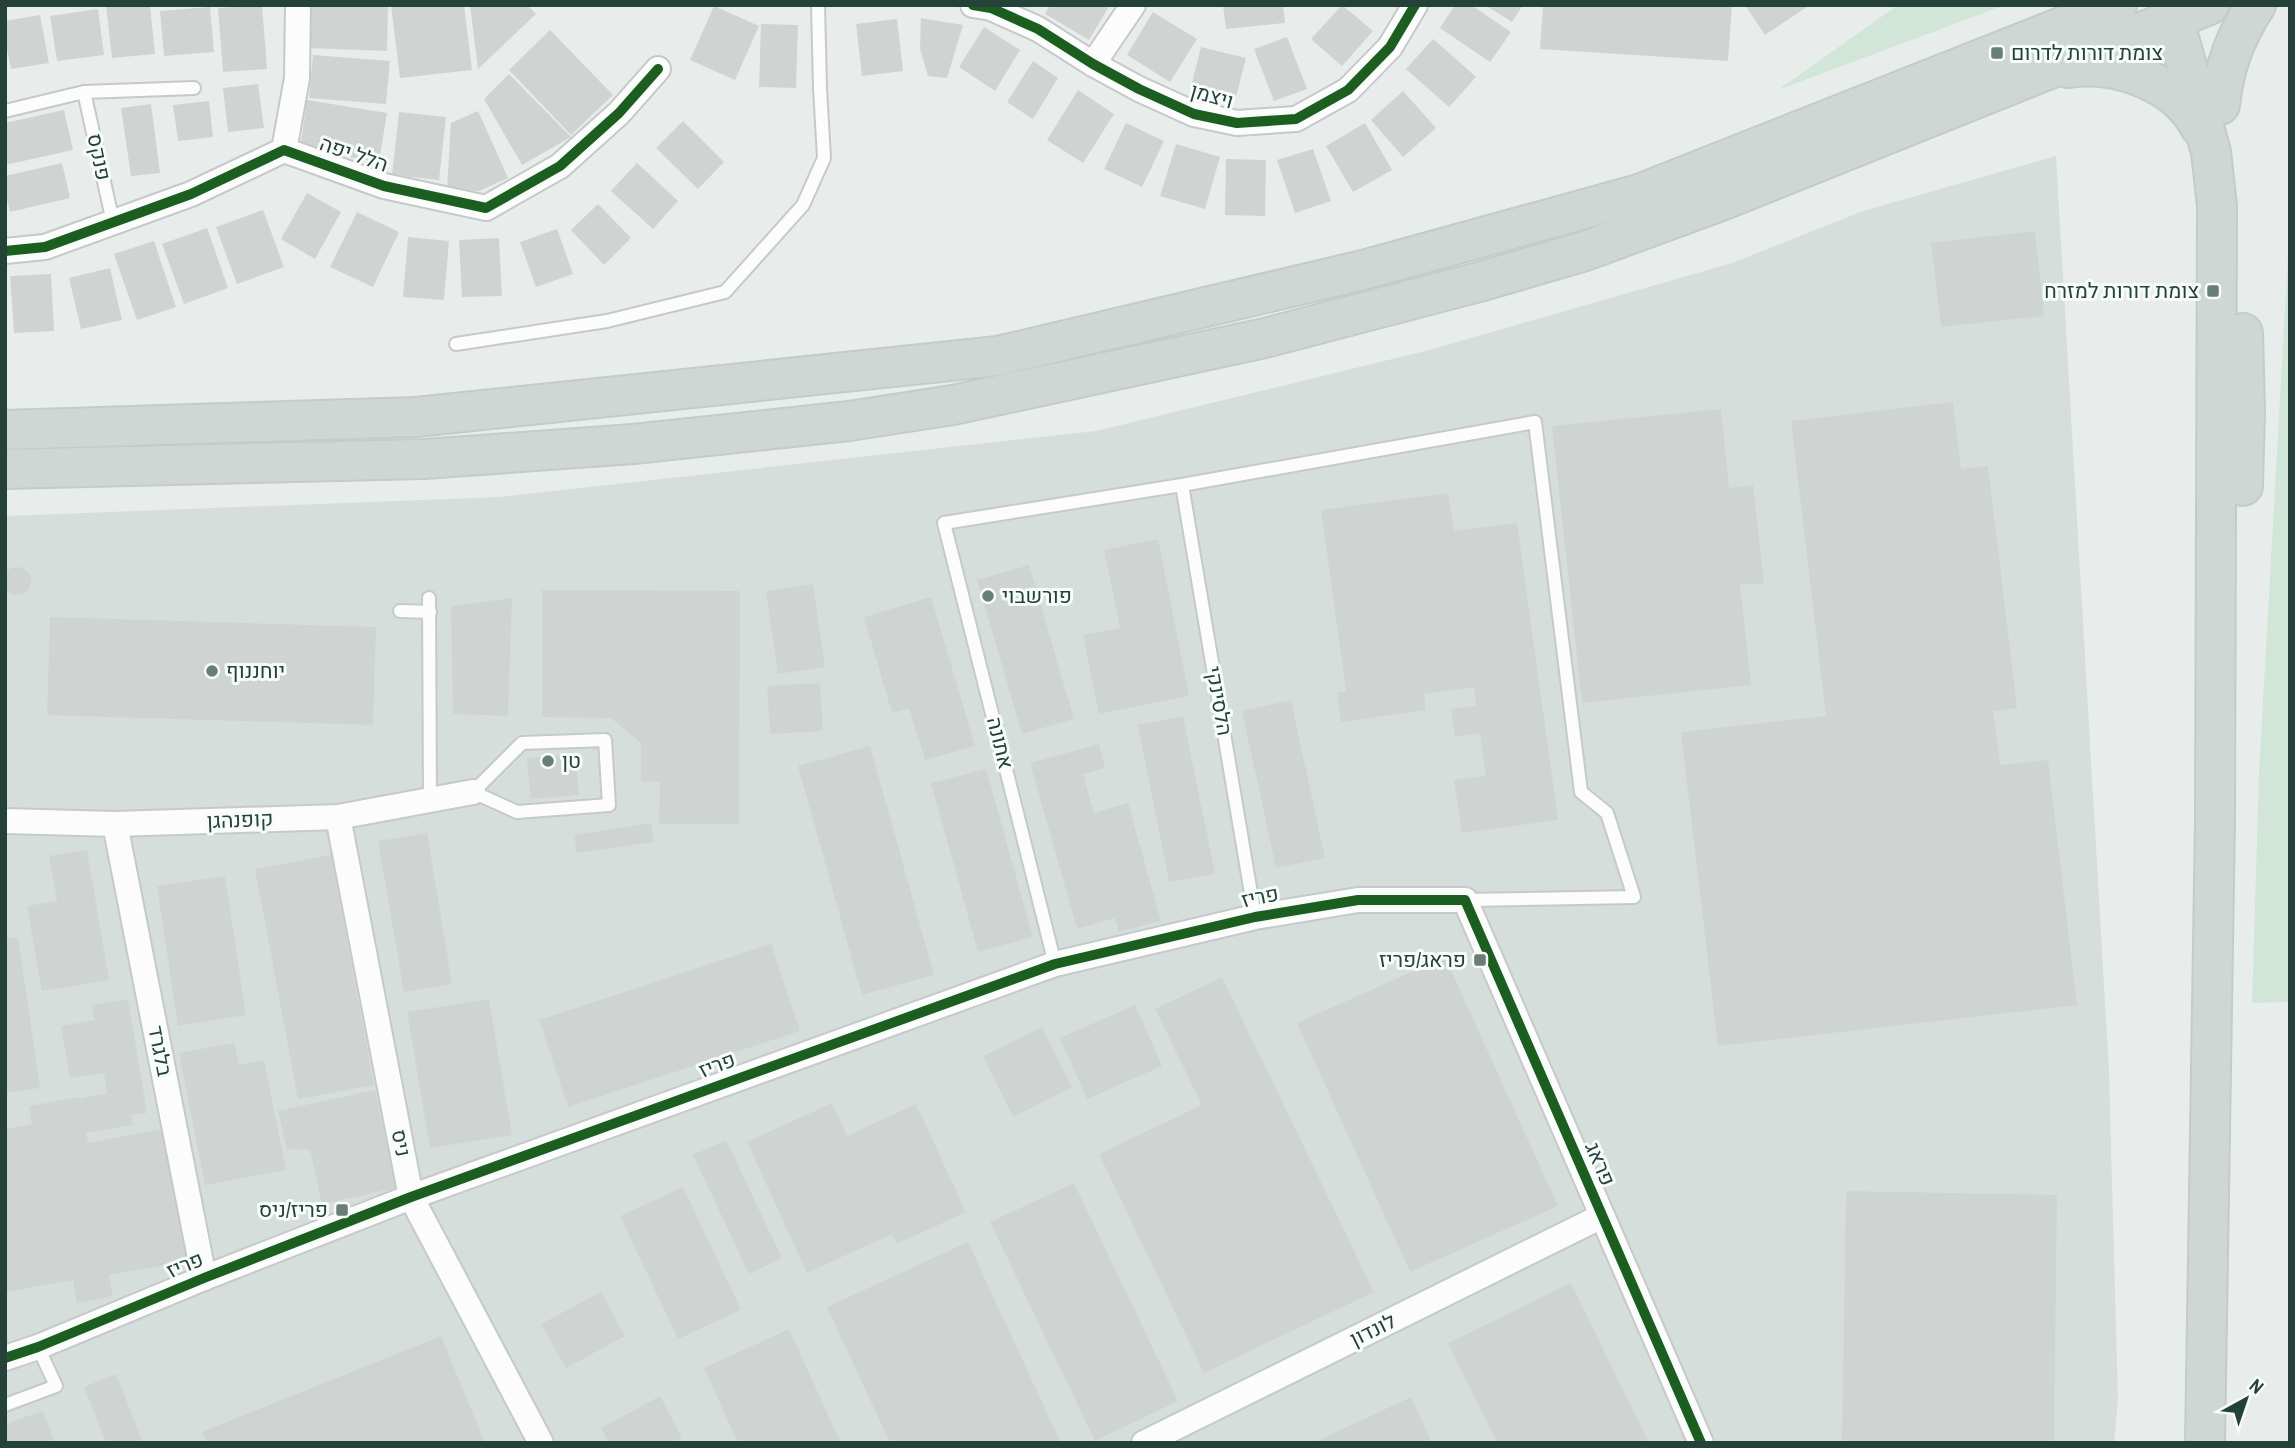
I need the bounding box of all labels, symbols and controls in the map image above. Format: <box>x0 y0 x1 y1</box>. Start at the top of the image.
place label: צומת דורות לדרום <box>2011 38 2163 67</box>
marker: צומת דורות לדרום <box>1989 45 2005 61</box>
street label: ויצמן <box>1187 76 1237 115</box>
street label: הלל יפה <box>316 128 392 179</box>
street label: פנקס <box>80 131 119 183</box>
place label: צומת דורות למזרח <box>2044 276 2199 305</box>
marker: צומת דורות למזרח <box>2205 283 2221 299</box>
place label: פורשבוי <box>1002 581 1072 610</box>
marker: פורשבוי <box>980 588 996 604</box>
place label: יוחננוף <box>226 656 285 685</box>
marker: יוחננוף <box>204 663 220 679</box>
street label: הלסינקי <box>1199 664 1240 738</box>
street label: אתונה <box>980 714 1021 772</box>
place label: טן <box>562 746 581 775</box>
marker: טן <box>540 753 556 769</box>
street label: קופנהגן <box>206 804 274 835</box>
street label: פריז <box>1239 879 1281 914</box>
place label: פראג/פריז <box>1379 945 1466 974</box>
marker: פראג/פריז <box>1472 952 1488 968</box>
street label: בלגרד <box>141 1023 180 1079</box>
street label: פריז <box>694 1045 739 1085</box>
street label: ניס <box>385 1127 418 1159</box>
street label: פראג <box>1578 1137 1623 1190</box>
place label: פריז/ניס <box>259 1195 328 1224</box>
marker: פריז/ניס <box>334 1202 350 1218</box>
street label: פריז <box>162 1244 208 1285</box>
street label: לונדון <box>1345 1306 1401 1353</box>
north arrow <box>2211 1364 2281 1434</box>
text: N <box>2244 1372 2270 1400</box>

